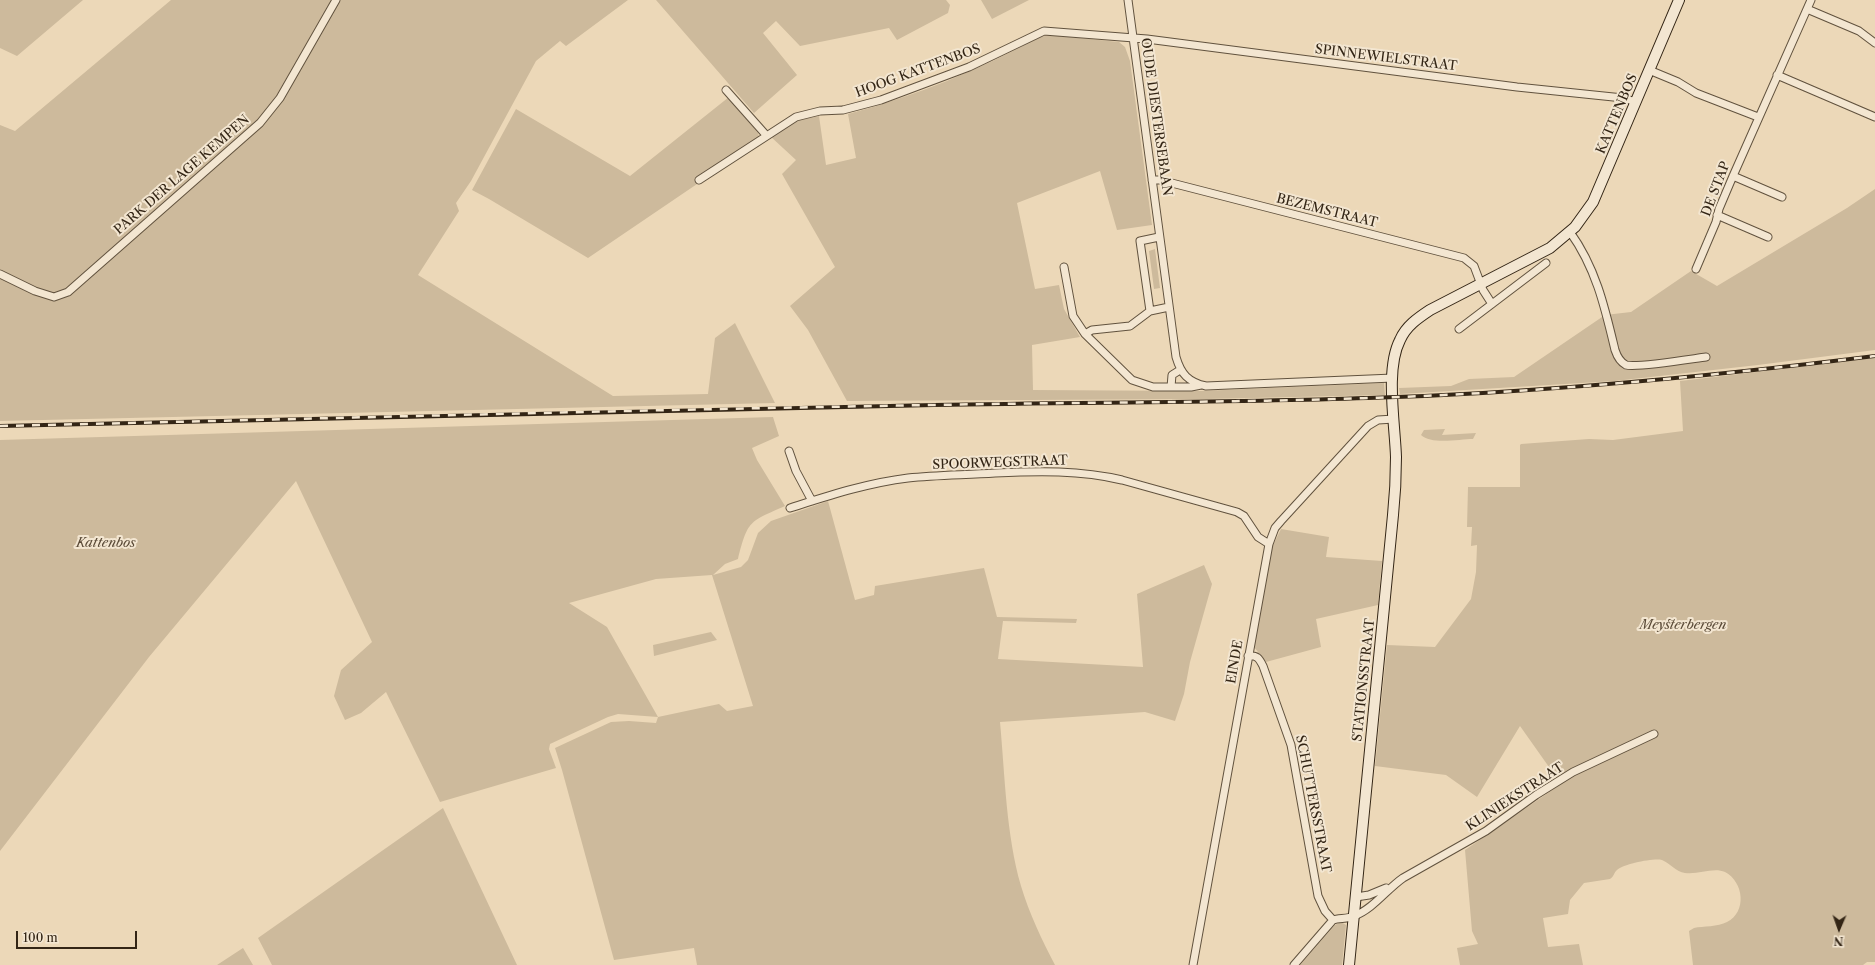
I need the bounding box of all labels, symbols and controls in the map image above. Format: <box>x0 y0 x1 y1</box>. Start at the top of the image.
street label: OUDE DIESTERSEBAAN <box>1137 37 1175 197</box>
street label: HOOG KATTENBOS <box>853 41 983 101</box>
street label: SPINNEWIELSTRAAT <box>1314 42 1458 74</box>
street label: KATTENBOS <box>1593 72 1641 156</box>
street label: PARK DER LAGE KEMPEN <box>111 112 253 238</box>
street label: DE STAP <box>1698 159 1734 219</box>
street label: BEZEMSTRAAT <box>1275 191 1379 231</box>
street label: SPOORWEGSTRAAT <box>932 453 1068 473</box>
park label: Kattenbos <box>76 535 136 551</box>
park label: Meysterbergen <box>1640 617 1726 633</box>
street label: STATIONSSTRAAT <box>1350 618 1378 742</box>
street label: EINDE <box>1224 639 1246 685</box>
street label: SCHUTTERSSTRAAT <box>1292 734 1334 874</box>
street label: KLINIEKSTRAAT <box>1463 760 1567 834</box>
north arrow <box>1819 909 1859 949</box>
scale bar <box>18 923 139 949</box>
text: 100 m <box>23 930 58 945</box>
text: N <box>1834 934 1844 948</box>

